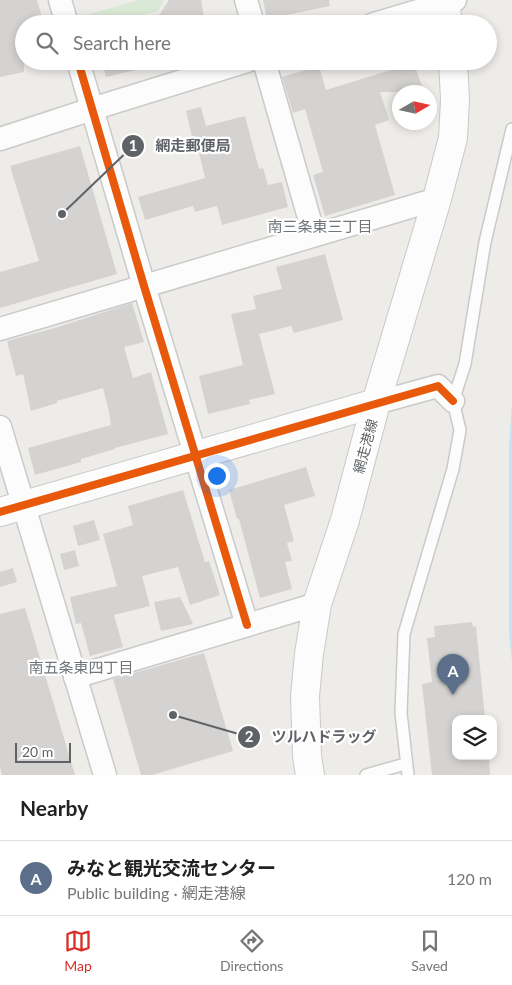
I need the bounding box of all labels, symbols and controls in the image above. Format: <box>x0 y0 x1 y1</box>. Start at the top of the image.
search box <box>15 15 497 70</box>
icon: search <box>33 29 61 57</box>
text: Search here <box>73 31 171 54</box>
north arrow <box>392 85 437 130</box>
callout: 網走郵便局 <box>120 131 240 161</box>
text: 1 <box>129 136 137 154</box>
text: 網走郵便局 <box>155 136 231 154</box>
district label: 南三条東三丁目 <box>267 217 373 235</box>
street label: 網走港線 <box>350 417 380 475</box>
your location <box>204 463 230 489</box>
pin: A <box>437 654 469 695</box>
district label: 南五条東四丁目 <box>28 658 134 676</box>
map controls <box>452 715 497 760</box>
button: layers <box>452 715 497 760</box>
callout: ツルハドラッグ <box>237 722 387 752</box>
text: 2 <box>245 727 254 745</box>
text: ツルハドラッグ <box>271 727 377 745</box>
scale bar <box>15 740 71 763</box>
text: 20 m <box>22 743 53 760</box>
text: Nearby <box>20 795 88 820</box>
text: みなと観光交流センター <box>67 856 276 879</box>
text: A <box>30 869 42 888</box>
text: 120 m <box>447 869 492 888</box>
text: Public building · 網走港線 <box>67 883 246 902</box>
tab: Map <box>64 927 92 974</box>
tab: Directions <box>220 927 283 974</box>
tab: Saved <box>411 927 448 974</box>

